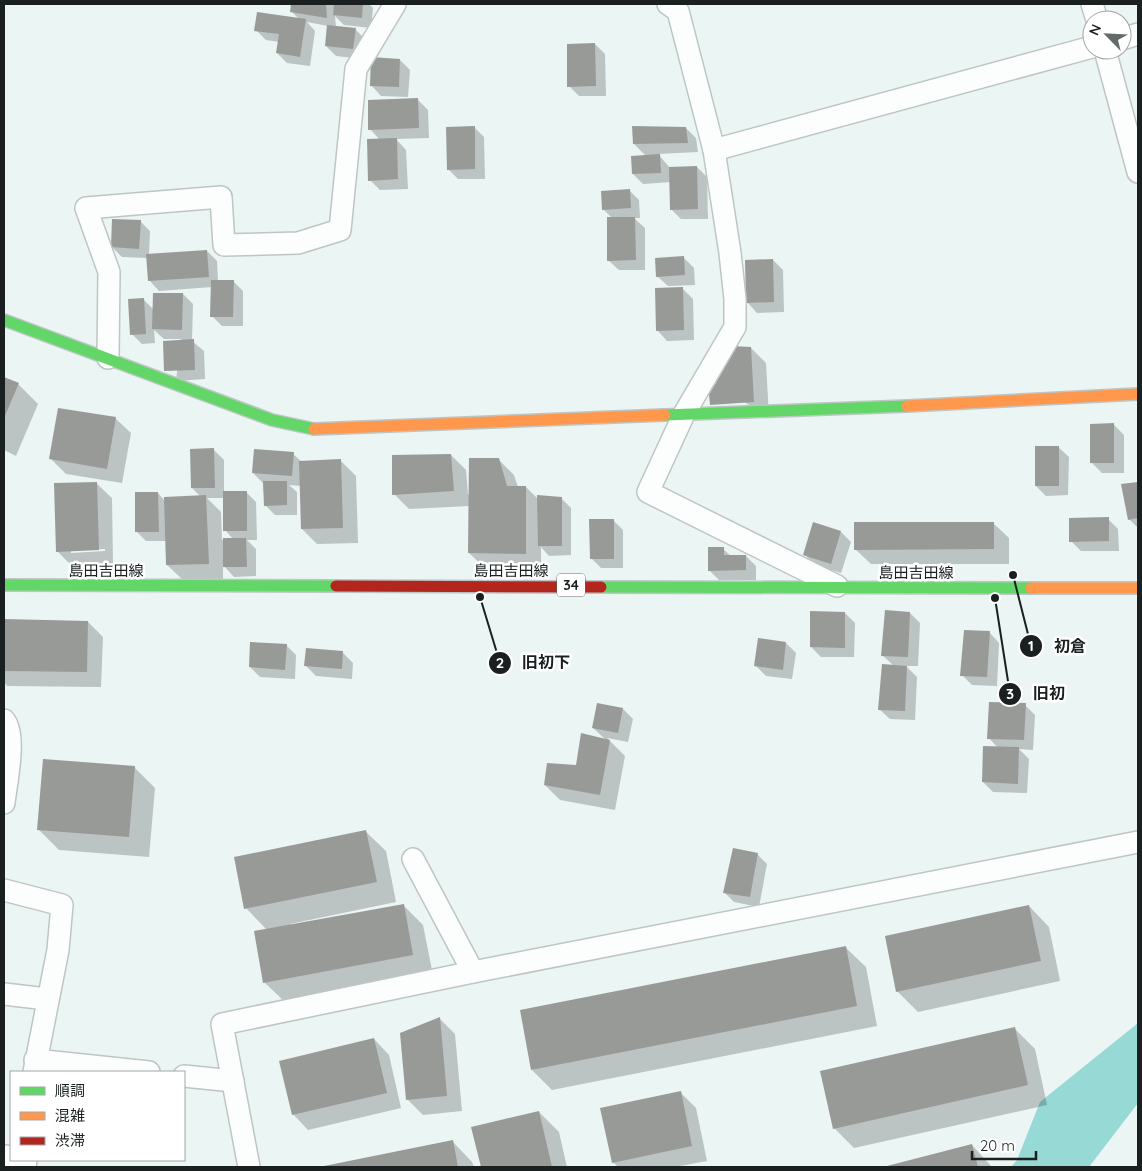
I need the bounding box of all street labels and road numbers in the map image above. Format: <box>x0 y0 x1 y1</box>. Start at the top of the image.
street label: 島田吉田線 <box>68 561 144 580</box>
street label: 島田吉田線 <box>473 561 549 580</box>
street label: 島田吉田線 <box>878 563 954 582</box>
road number: 34 <box>557 574 585 596</box>

